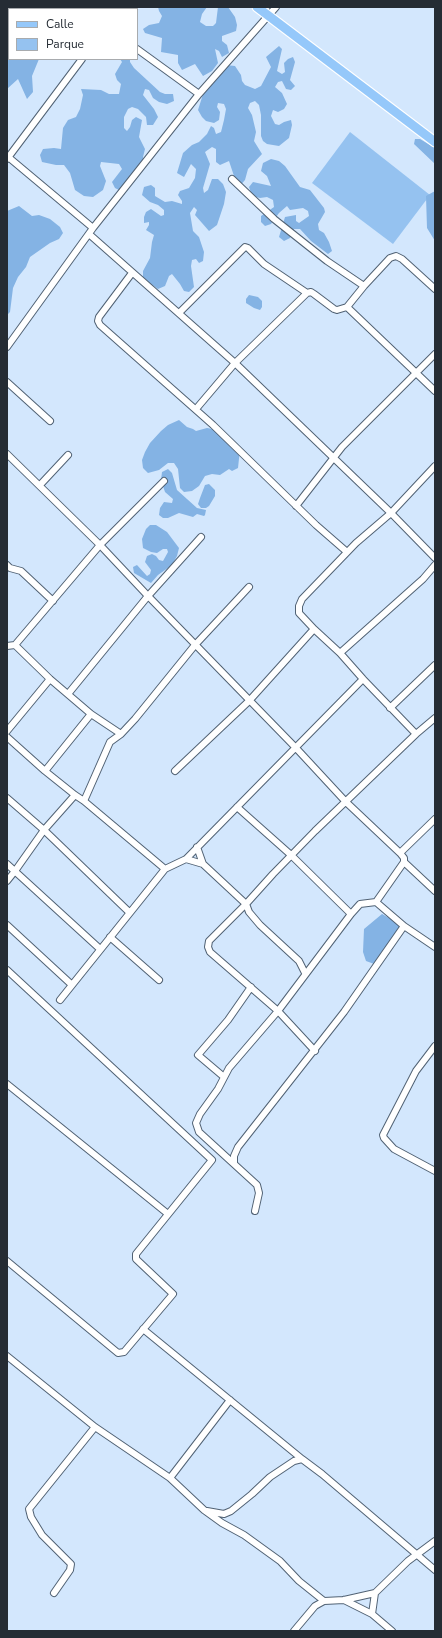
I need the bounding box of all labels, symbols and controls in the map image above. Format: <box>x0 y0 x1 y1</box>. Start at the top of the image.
legend <box>8 8 138 60</box>
text: Calle <box>46 16 74 32</box>
text: Parque <box>46 36 84 52</box>

